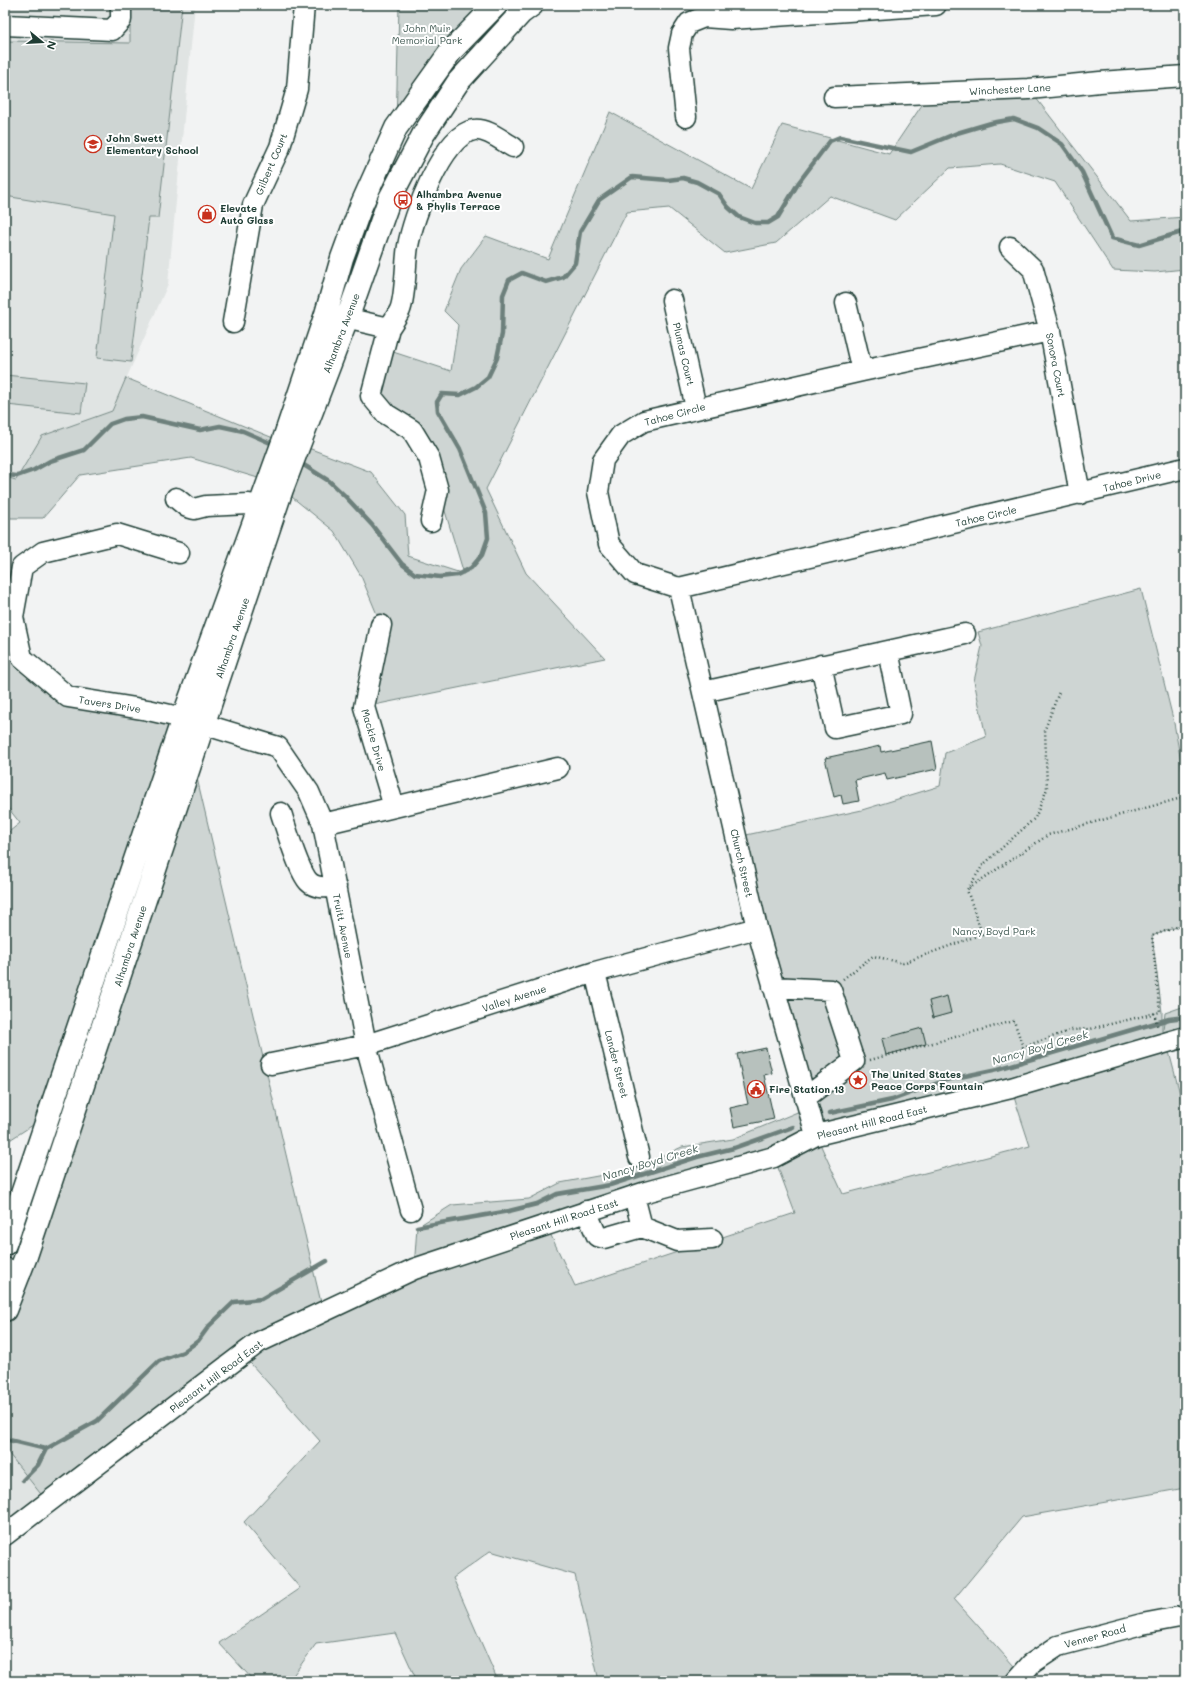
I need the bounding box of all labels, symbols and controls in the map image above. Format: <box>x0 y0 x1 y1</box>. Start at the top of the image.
park label: John Muir Memorial Park <box>392 21 462 47</box>
north arrow <box>22 22 62 62</box>
text: N <box>44 39 60 52</box>
street label: Winchester Lane <box>969 80 1051 98</box>
place label: John Swett Elementary School <box>106 131 199 157</box>
street label: Gilbert Court <box>252 131 290 197</box>
school or university icon: John Swett Elementary School <box>83 134 103 154</box>
place label: Alhambra Avenue & Phylis Terrace <box>416 187 502 213</box>
bus stop icon: Alhambra Avenue & Phylis Terrace <box>393 190 413 210</box>
place label: Elevate Auto Glass <box>220 201 273 227</box>
shop icon: Elevate Auto Glass <box>197 204 217 224</box>
street label: Alhambra Avenue <box>319 291 363 375</box>
street label: Plumas Court <box>670 321 698 387</box>
street label: Sonora Court <box>1043 332 1069 398</box>
street label: Tahoe Circle <box>643 399 707 429</box>
street label: Tahoe Drive <box>1102 467 1162 495</box>
street label: Tahoe Circle <box>954 502 1018 530</box>
street label: Alhambra Avenue <box>212 596 252 680</box>
street label: Tavers Drive <box>78 692 142 716</box>
street label: Mackie Drive <box>358 707 390 773</box>
street label: Church Street <box>727 827 757 899</box>
street label: Truitt Avenue <box>330 892 356 960</box>
street label: Alhambra Avenue <box>110 904 150 988</box>
park label: Nancy Boyd Park <box>952 924 1036 938</box>
street label: Valley Avenue <box>480 981 548 1015</box>
water label: Nancy Boyd Creek <box>990 1026 1090 1068</box>
street label: Lander Street <box>602 1029 632 1099</box>
place label: The United States Peace Corps Fountain <box>871 1067 983 1093</box>
place icon: The United States Peace Corps Fountain <box>848 1070 868 1090</box>
public building icon: Fire Station 13 <box>746 1079 766 1099</box>
place label: Fire Station 13 <box>769 1082 844 1096</box>
street label: Pleasant Hill Road East <box>815 1102 929 1142</box>
water label: Nancy Boyd Creek <box>600 1140 700 1184</box>
street label: Pleasant Hill Road East <box>508 1195 620 1243</box>
street label: Pleasant Hill Road East <box>167 1336 265 1416</box>
street label: Venner Road <box>1063 1621 1127 1651</box>

